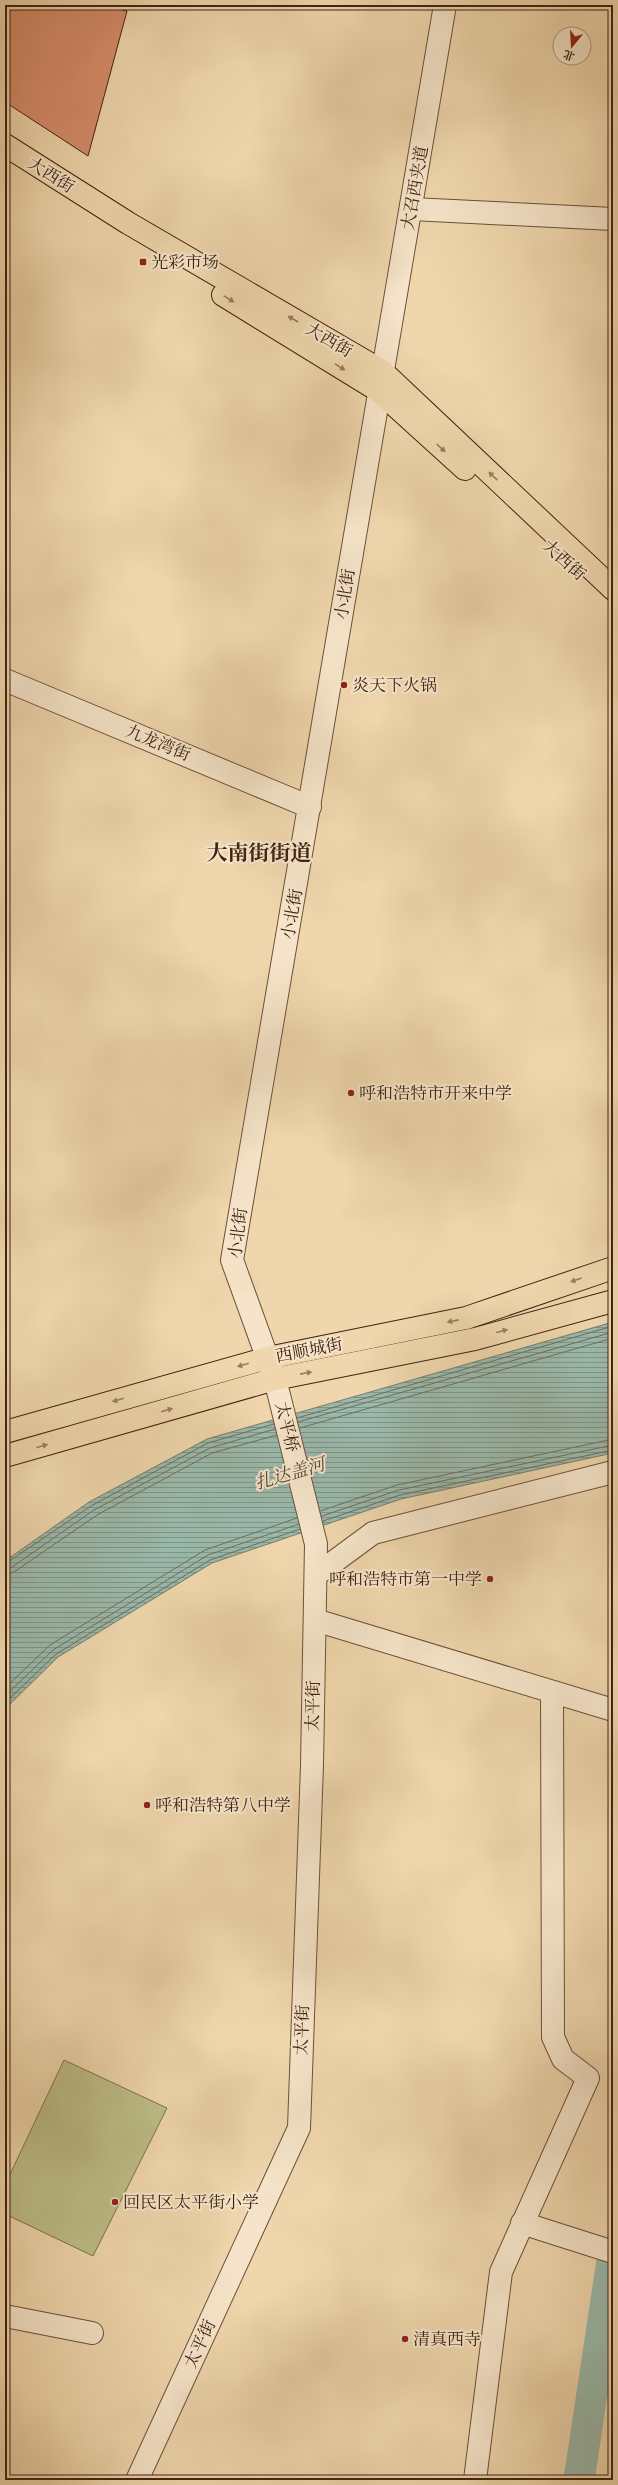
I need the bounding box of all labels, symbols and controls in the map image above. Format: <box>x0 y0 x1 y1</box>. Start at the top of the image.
north arrow <box>552 26 592 66</box>
text: 北 <box>562 46 577 64</box>
street label: 大召西夹道 <box>396 144 434 232</box>
street label: 大西街 <box>23 152 79 198</box>
place label: 光彩市场 <box>151 251 219 274</box>
marker: 光彩市场 <box>138 257 148 267</box>
one-way arrow <box>223 296 235 303</box>
one-way arrow <box>287 315 298 322</box>
street label: 大西街 <box>301 317 357 363</box>
one-way arrow <box>334 364 346 371</box>
one-way arrow <box>437 443 446 452</box>
one-way arrow <box>488 471 498 480</box>
street label: 大西街 <box>537 534 591 586</box>
street label: 小北街 <box>330 567 360 621</box>
place label: 炎天下火锅 <box>352 674 437 697</box>
marker: 炎天下火锅 <box>339 680 349 690</box>
street label: 九龙湾街 <box>122 720 194 766</box>
district label: 大南街街道 <box>207 839 312 868</box>
street label: 小北街 <box>276 887 308 941</box>
place label: 呼和浩特市开来中学 <box>359 1082 512 1105</box>
marker: 呼和浩特市开来中学 <box>346 1088 356 1098</box>
street label: 小北街 <box>223 1206 253 1260</box>
one-way arrow <box>570 1278 582 1284</box>
one-way arrow <box>447 1318 459 1324</box>
one-way arrow <box>496 1328 508 1334</box>
street label: 西顺城街 <box>273 1332 345 1368</box>
one-way arrow <box>237 1362 249 1368</box>
one-way arrow <box>300 1369 313 1375</box>
one-way arrow <box>112 1397 124 1403</box>
street label: 太平桥 <box>270 1399 304 1455</box>
one-way arrow <box>162 1407 174 1413</box>
one-way arrow <box>37 1443 49 1449</box>
water label: 扎达盖河 <box>252 1451 331 1496</box>
place label: 呼和浩特市第一中学 <box>329 1568 482 1591</box>
marker: 呼和浩特市第一中学 <box>485 1574 495 1584</box>
street label: 太平街 <box>301 1680 325 1732</box>
place label: 呼和浩特第八中学 <box>155 1794 291 1817</box>
marker: 呼和浩特第八中学 <box>142 1800 152 1810</box>
street label: 太平街 <box>290 2004 314 2056</box>
place label: 回民区太平街小学 <box>123 2191 259 2214</box>
marker: 回民区太平街小学 <box>110 2197 120 2207</box>
street label: 太平街 <box>179 2316 221 2372</box>
place label: 清真西寺 <box>413 2328 481 2351</box>
marker: 清真西寺 <box>400 2334 410 2344</box>

